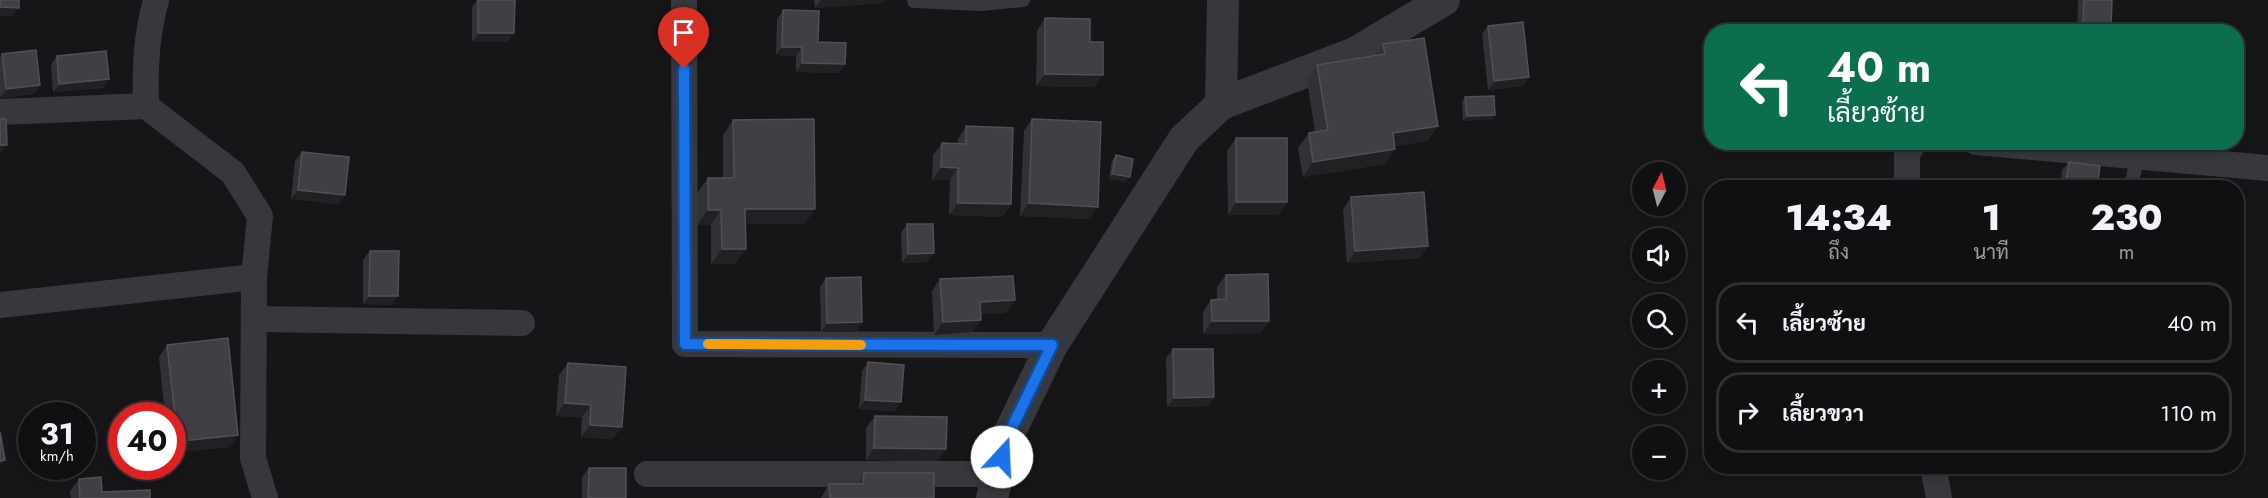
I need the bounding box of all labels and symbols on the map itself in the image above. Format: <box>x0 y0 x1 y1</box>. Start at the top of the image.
pin <box>658 7 709 69</box>
north arrow <box>1632 162 1686 216</box>
speed limit sign: 40 <box>108 402 186 480</box>
position arrow <box>970 425 1034 489</box>

